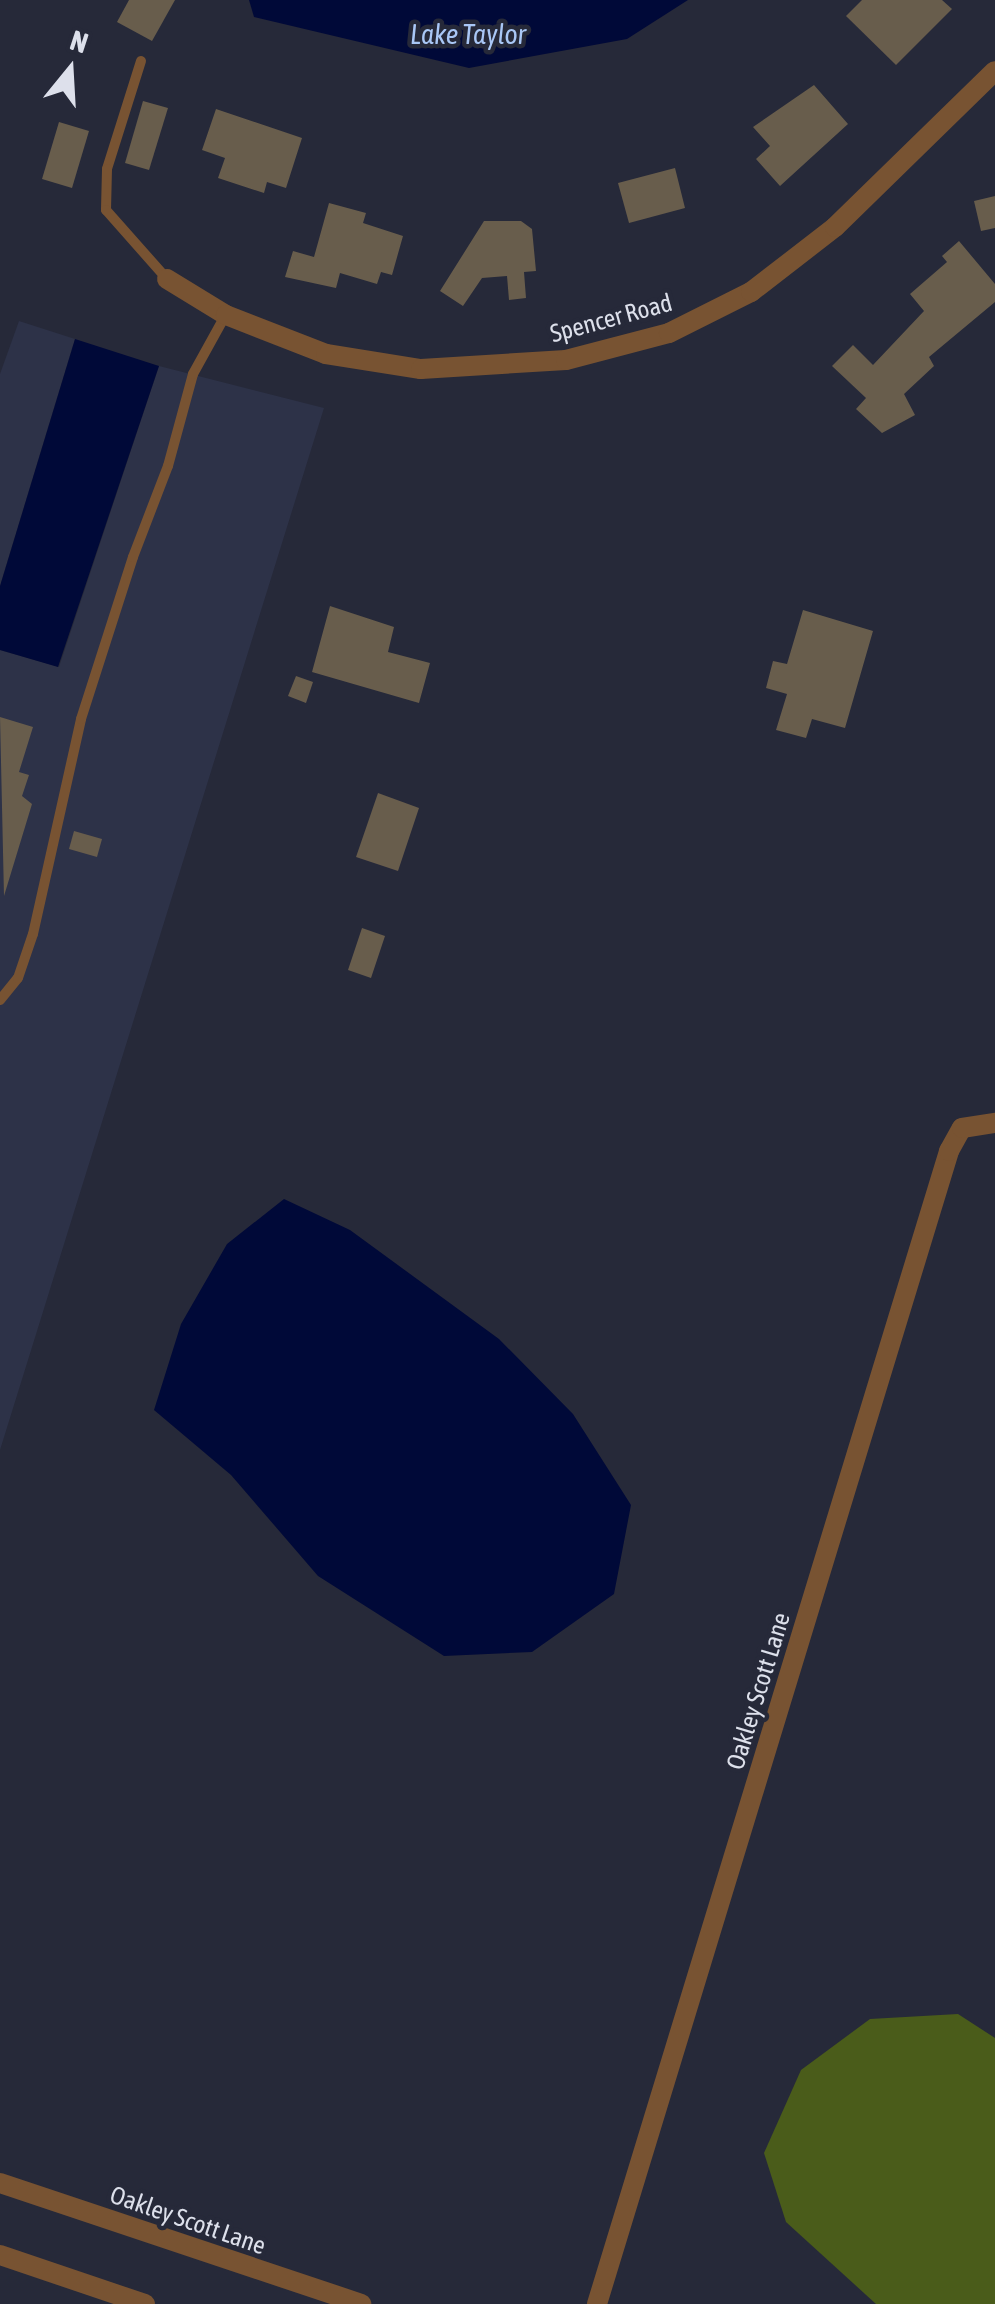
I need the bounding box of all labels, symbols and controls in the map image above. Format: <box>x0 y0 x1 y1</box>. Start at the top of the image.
water label: Lake Taylor <box>410 17 526 51</box>
north arrow <box>20 20 120 120</box>
text: N <box>66 24 92 59</box>
street label: Spencer Road <box>547 287 675 349</box>
street label: Oakley Scott Lane <box>720 1609 796 1773</box>
street label: Oakley Scott Lane <box>106 2179 270 2261</box>

